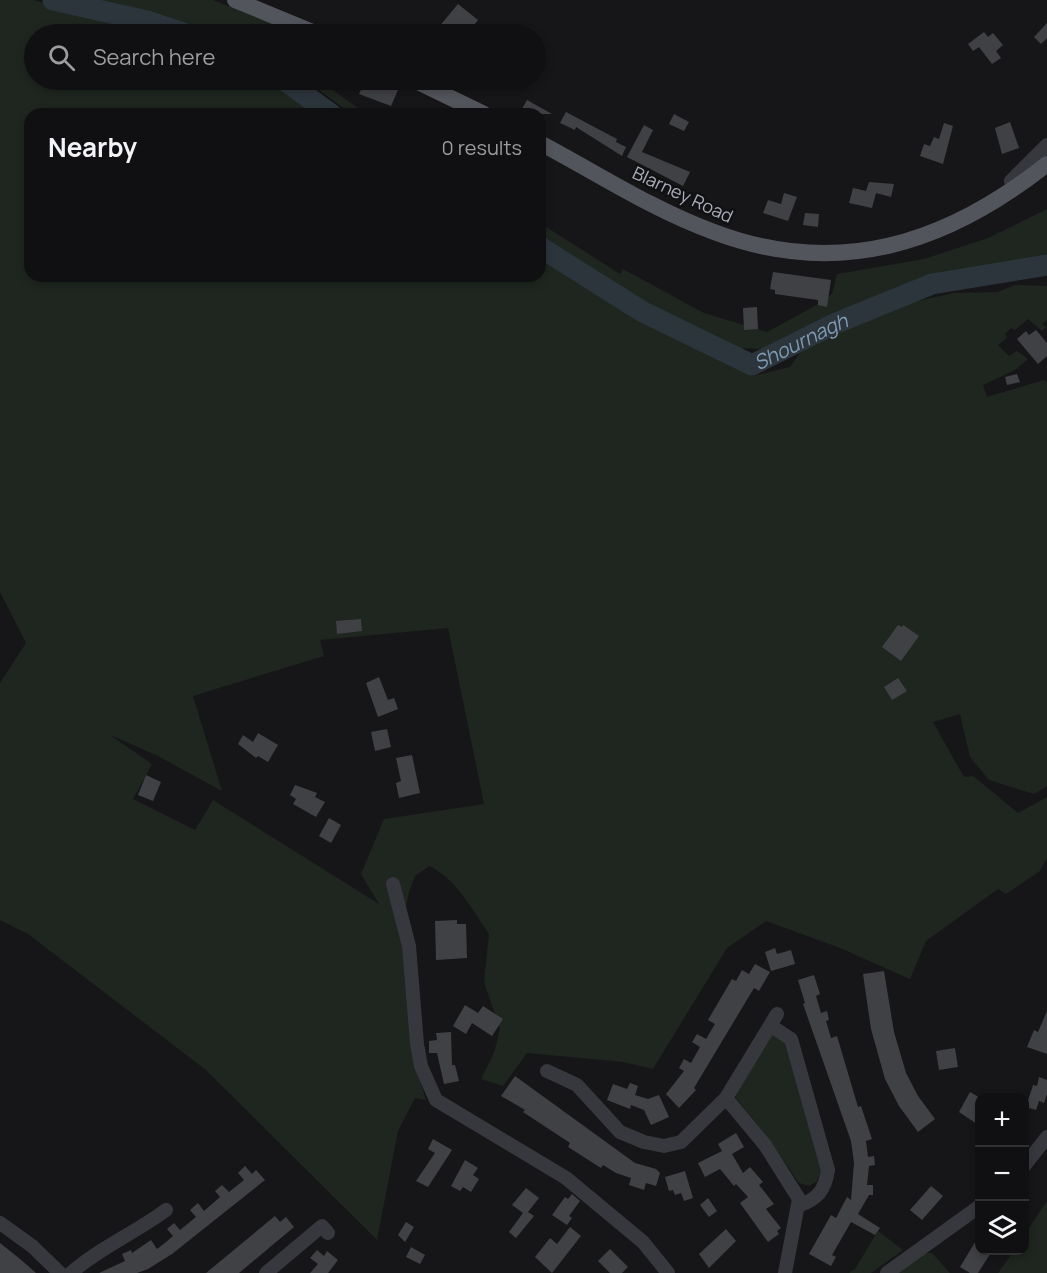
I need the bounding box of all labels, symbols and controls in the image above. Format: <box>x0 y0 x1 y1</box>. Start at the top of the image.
search box <box>24 24 546 90</box>
icon: search <box>45 41 78 74</box>
text: Search here <box>93 42 215 72</box>
text: Nearby <box>48 129 137 165</box>
text: 0 results <box>442 134 522 161</box>
street label: Blarney Road <box>629 160 737 228</box>
water label: Shournagh <box>749 306 852 376</box>
map controls <box>975 1093 1029 1255</box>
button: + <box>975 1093 1029 1147</box>
button: − <box>975 1147 1029 1201</box>
button: layers <box>975 1201 1029 1255</box>

